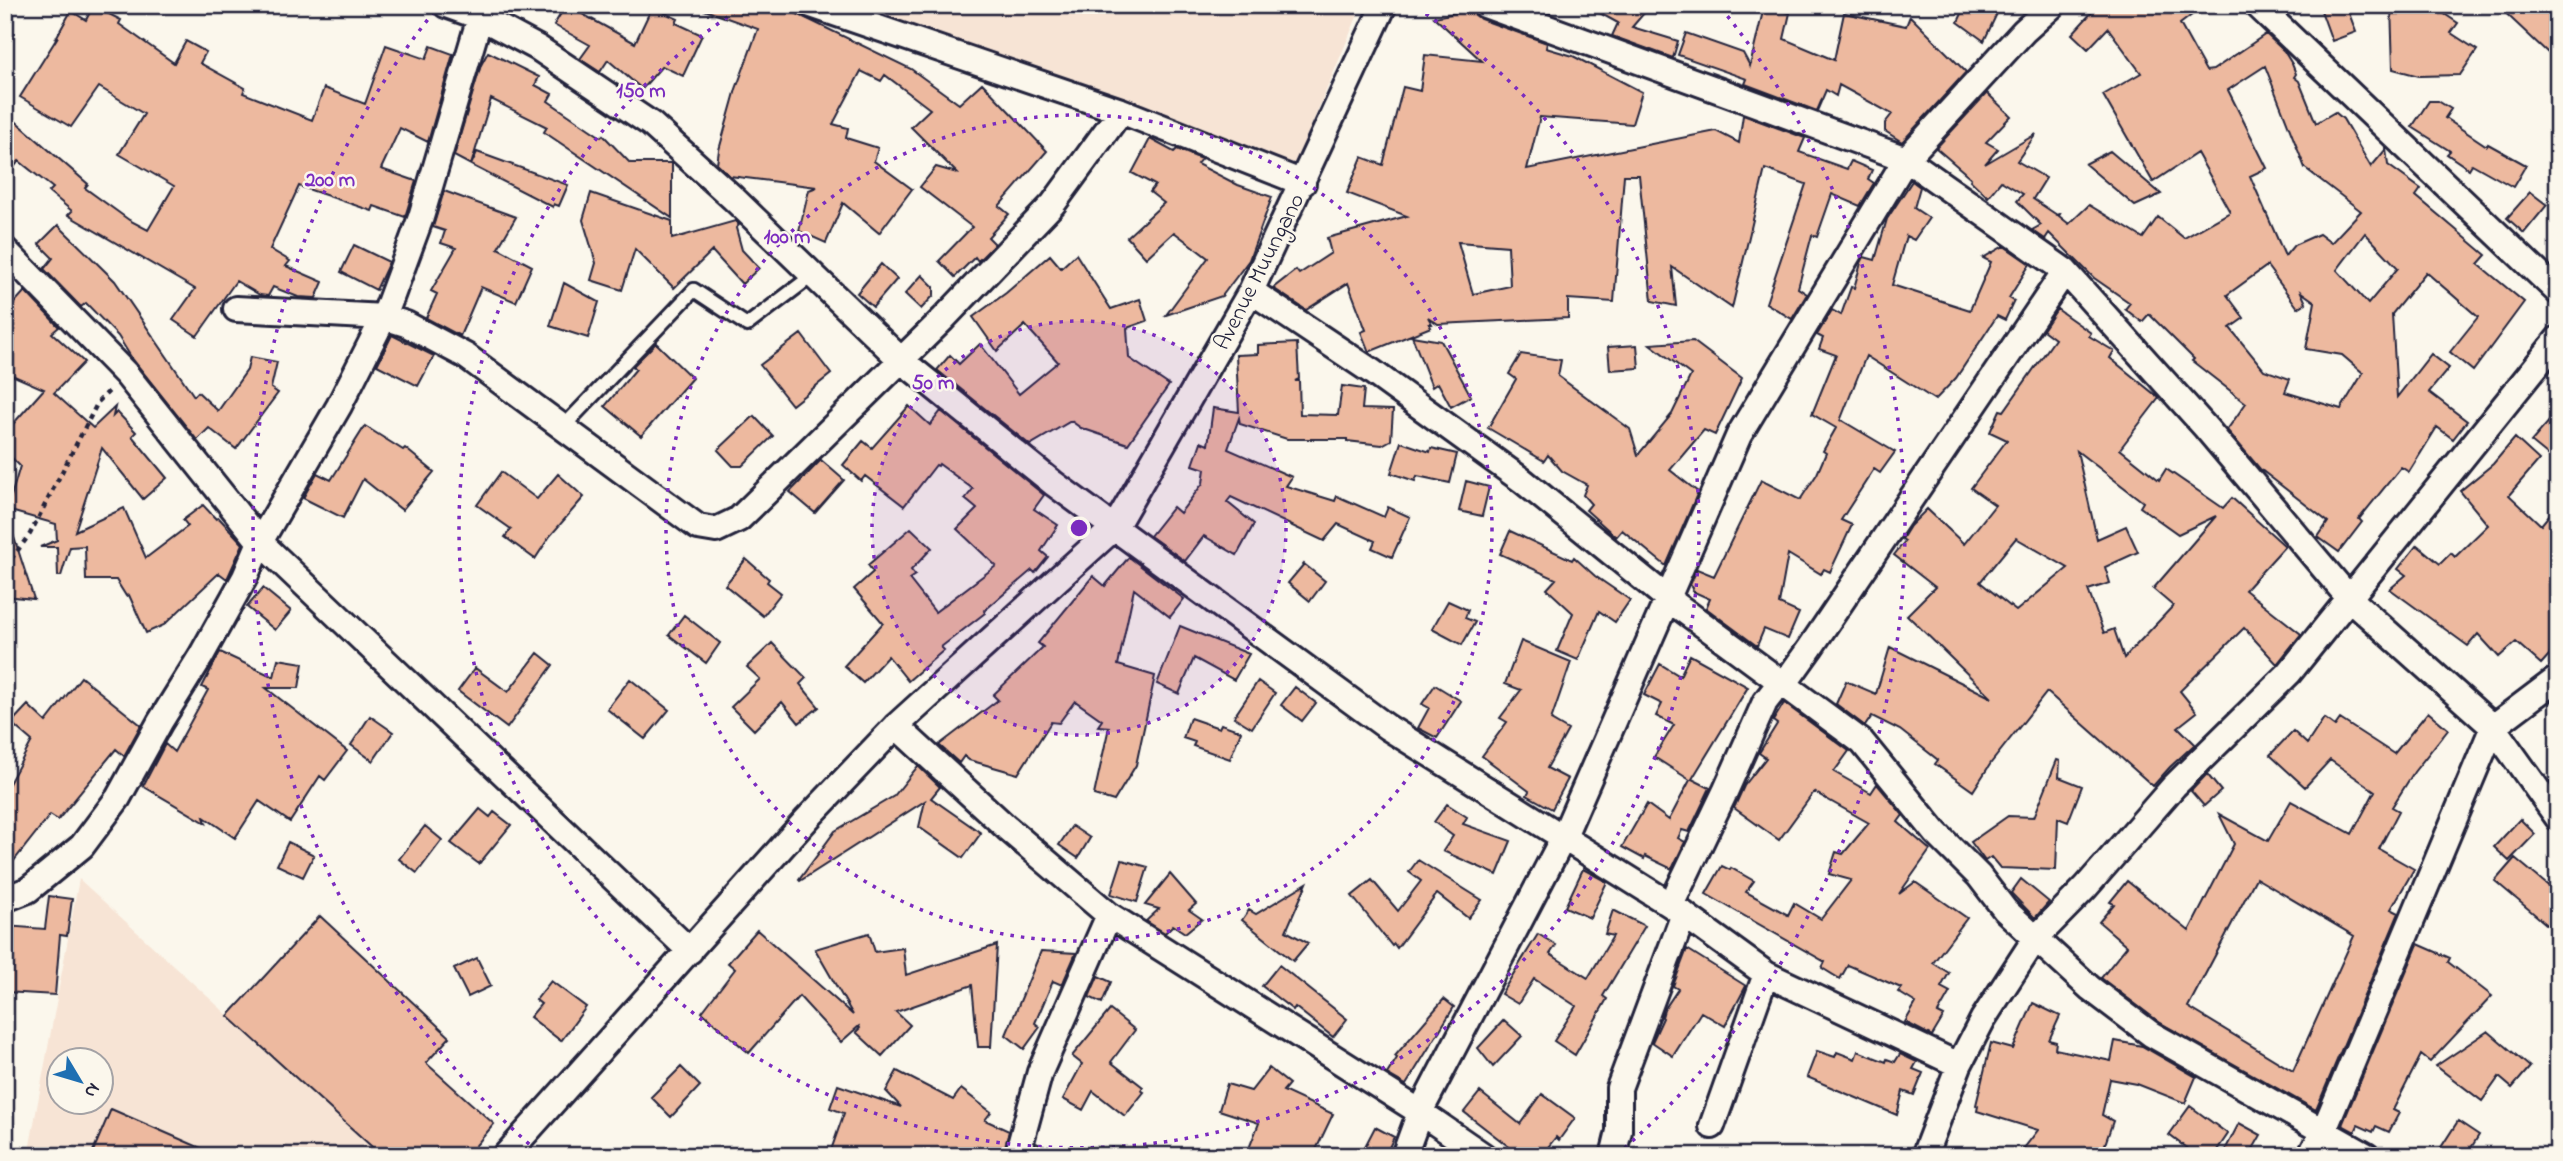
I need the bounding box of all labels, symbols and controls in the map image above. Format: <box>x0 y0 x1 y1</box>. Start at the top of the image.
text: 150 m <box>616 77 666 107</box>
text: 200 m <box>304 166 355 196</box>
street label: Avenue Muungano <box>1206 188 1315 357</box>
text: 100 m <box>764 223 810 253</box>
text: 50 m <box>912 369 954 399</box>
centre of rings <box>1067 516 1091 540</box>
north arrow <box>46 1046 116 1116</box>
text: N <box>77 1077 106 1103</box>

